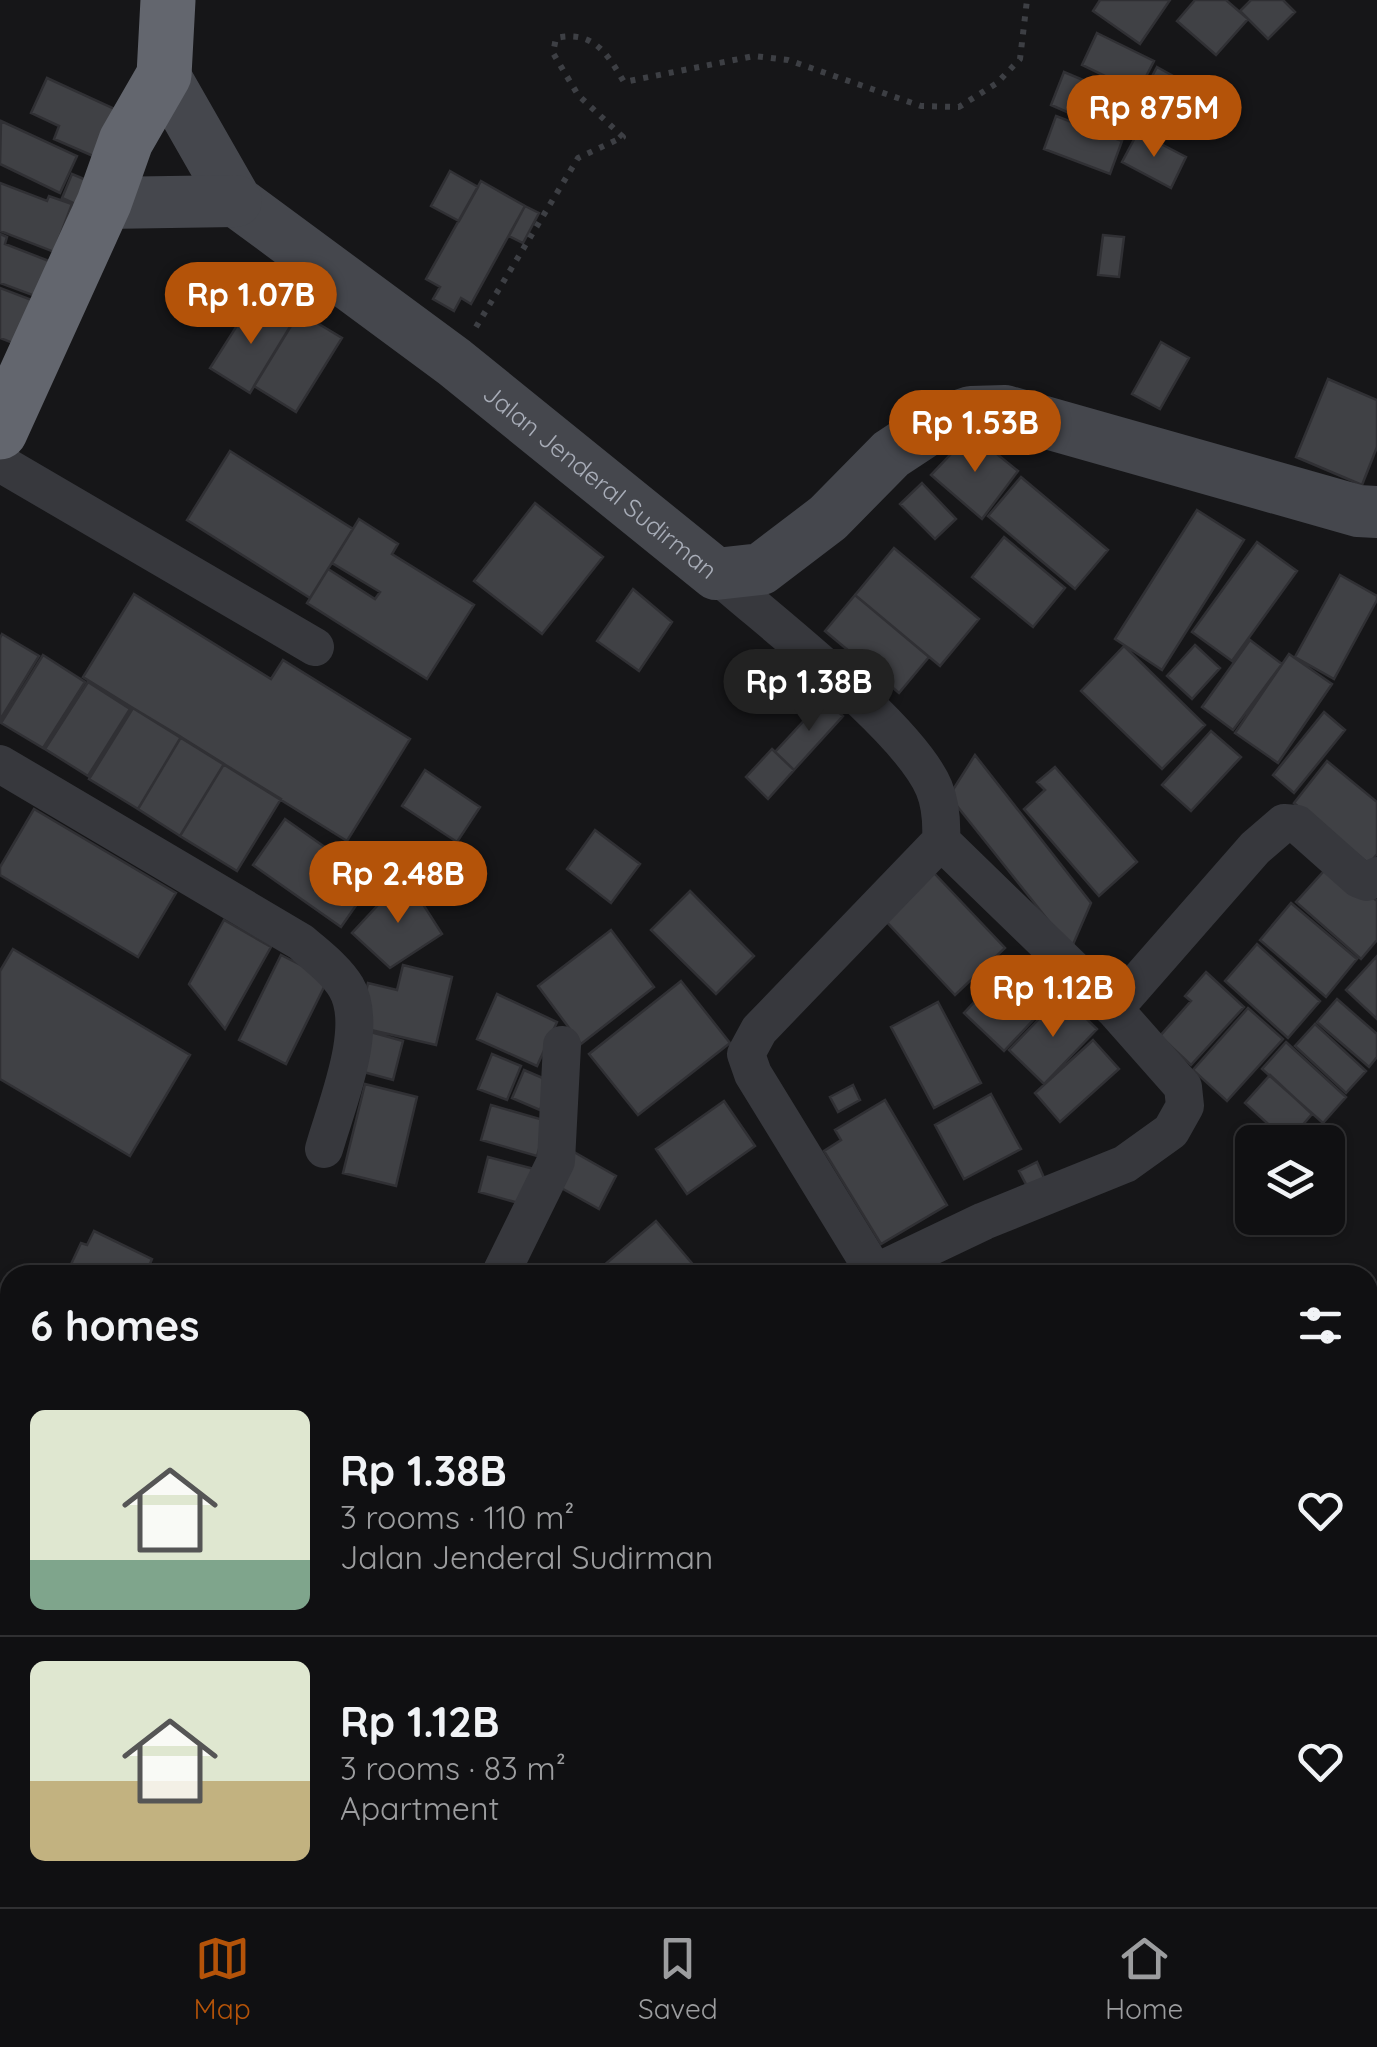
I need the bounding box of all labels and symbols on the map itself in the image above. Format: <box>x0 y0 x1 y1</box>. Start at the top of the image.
pin: Rp 875M <box>1062 75 1246 160</box>
pin: Rp 1.07B <box>148 262 354 347</box>
street label: Jalan Jenderal Sudirman <box>478 377 724 585</box>
pin: Rp 1.53B <box>872 390 1078 475</box>
pin: Rp 1.38B <box>706 649 912 734</box>
pin: Rp 2.48B <box>295 841 501 926</box>
pin: Rp 1.12B <box>950 955 1156 1040</box>

